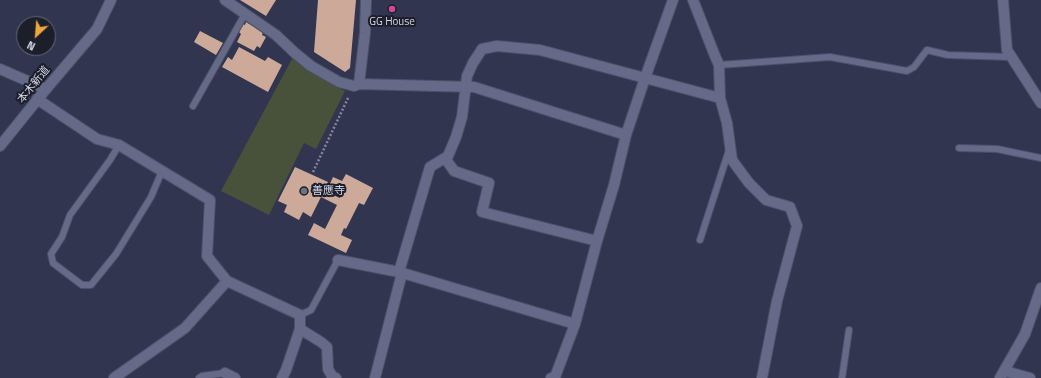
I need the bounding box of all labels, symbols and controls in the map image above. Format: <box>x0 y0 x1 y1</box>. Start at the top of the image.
marker: GG House <box>387 4 397 14</box>
place label: GG House <box>369 15 415 29</box>
north arrow <box>16 16 56 56</box>
text: N <box>24 37 38 55</box>
street label: 本木新道 <box>15 64 53 106</box>
place label: 善應寺 <box>312 184 345 198</box>
marker: 善應寺 <box>299 186 309 196</box>

